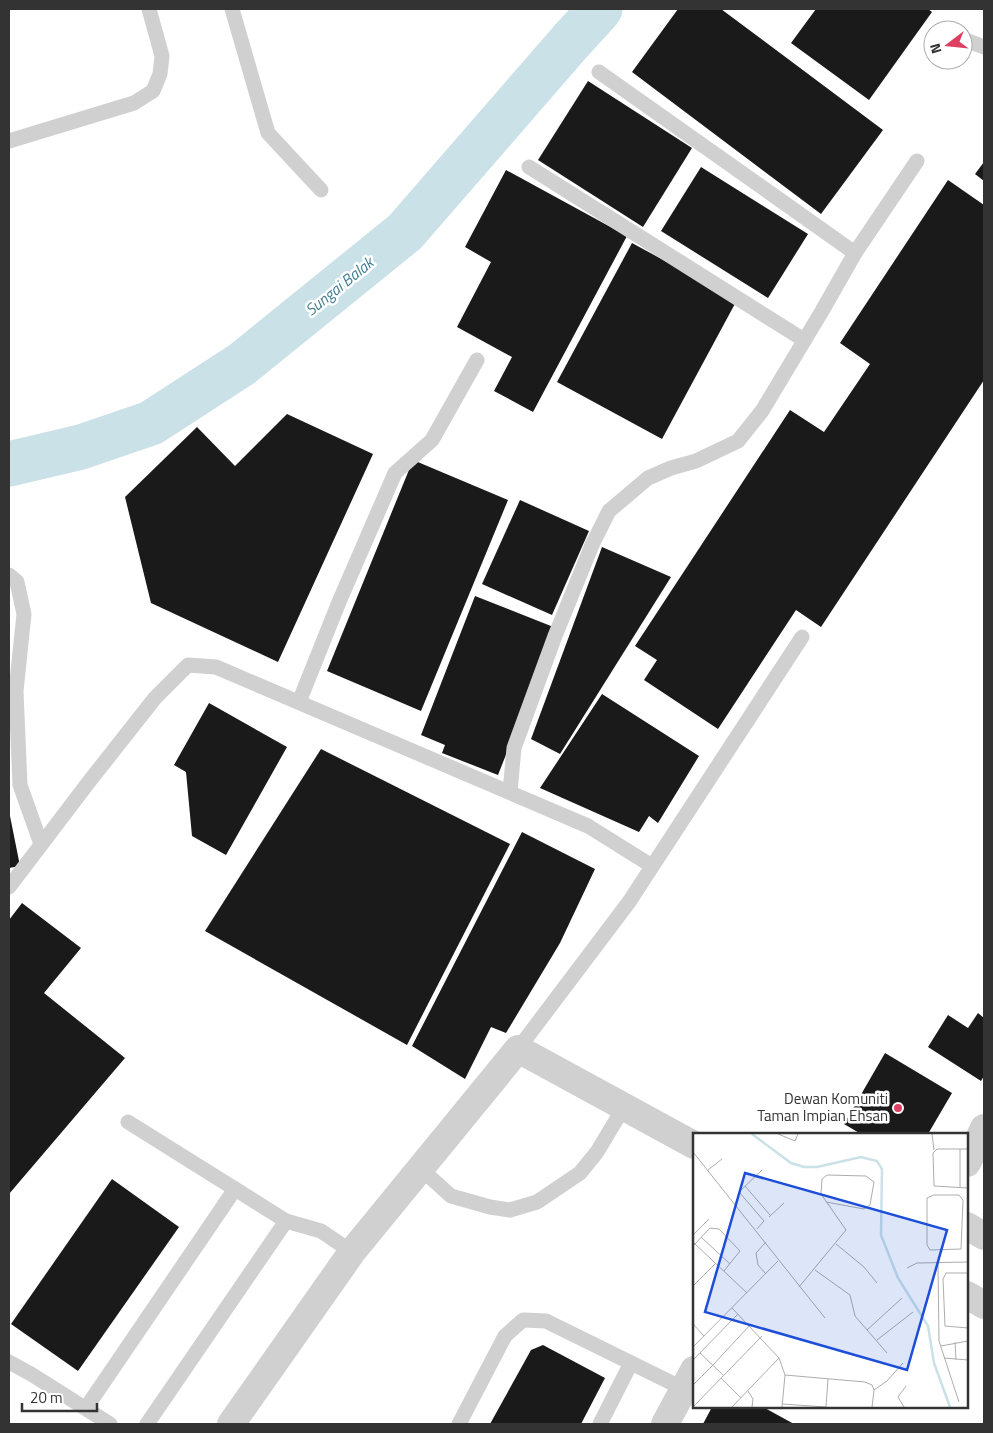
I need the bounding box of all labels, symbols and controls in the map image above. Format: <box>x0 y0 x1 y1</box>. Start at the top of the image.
north arrow <box>923 20 973 70</box>
text: N <box>924 41 946 56</box>
water label: Sungai Balak <box>300 250 380 321</box>
place label: Dewan Komuniti Taman Impian Ehsan <box>757 1087 888 1127</box>
marker: Dewan Komuniti Taman Impian Ehsan <box>892 1102 904 1114</box>
inset map <box>693 1133 968 1408</box>
scale bar <box>22 1380 98 1412</box>
text: 20 m <box>30 1386 63 1409</box>

